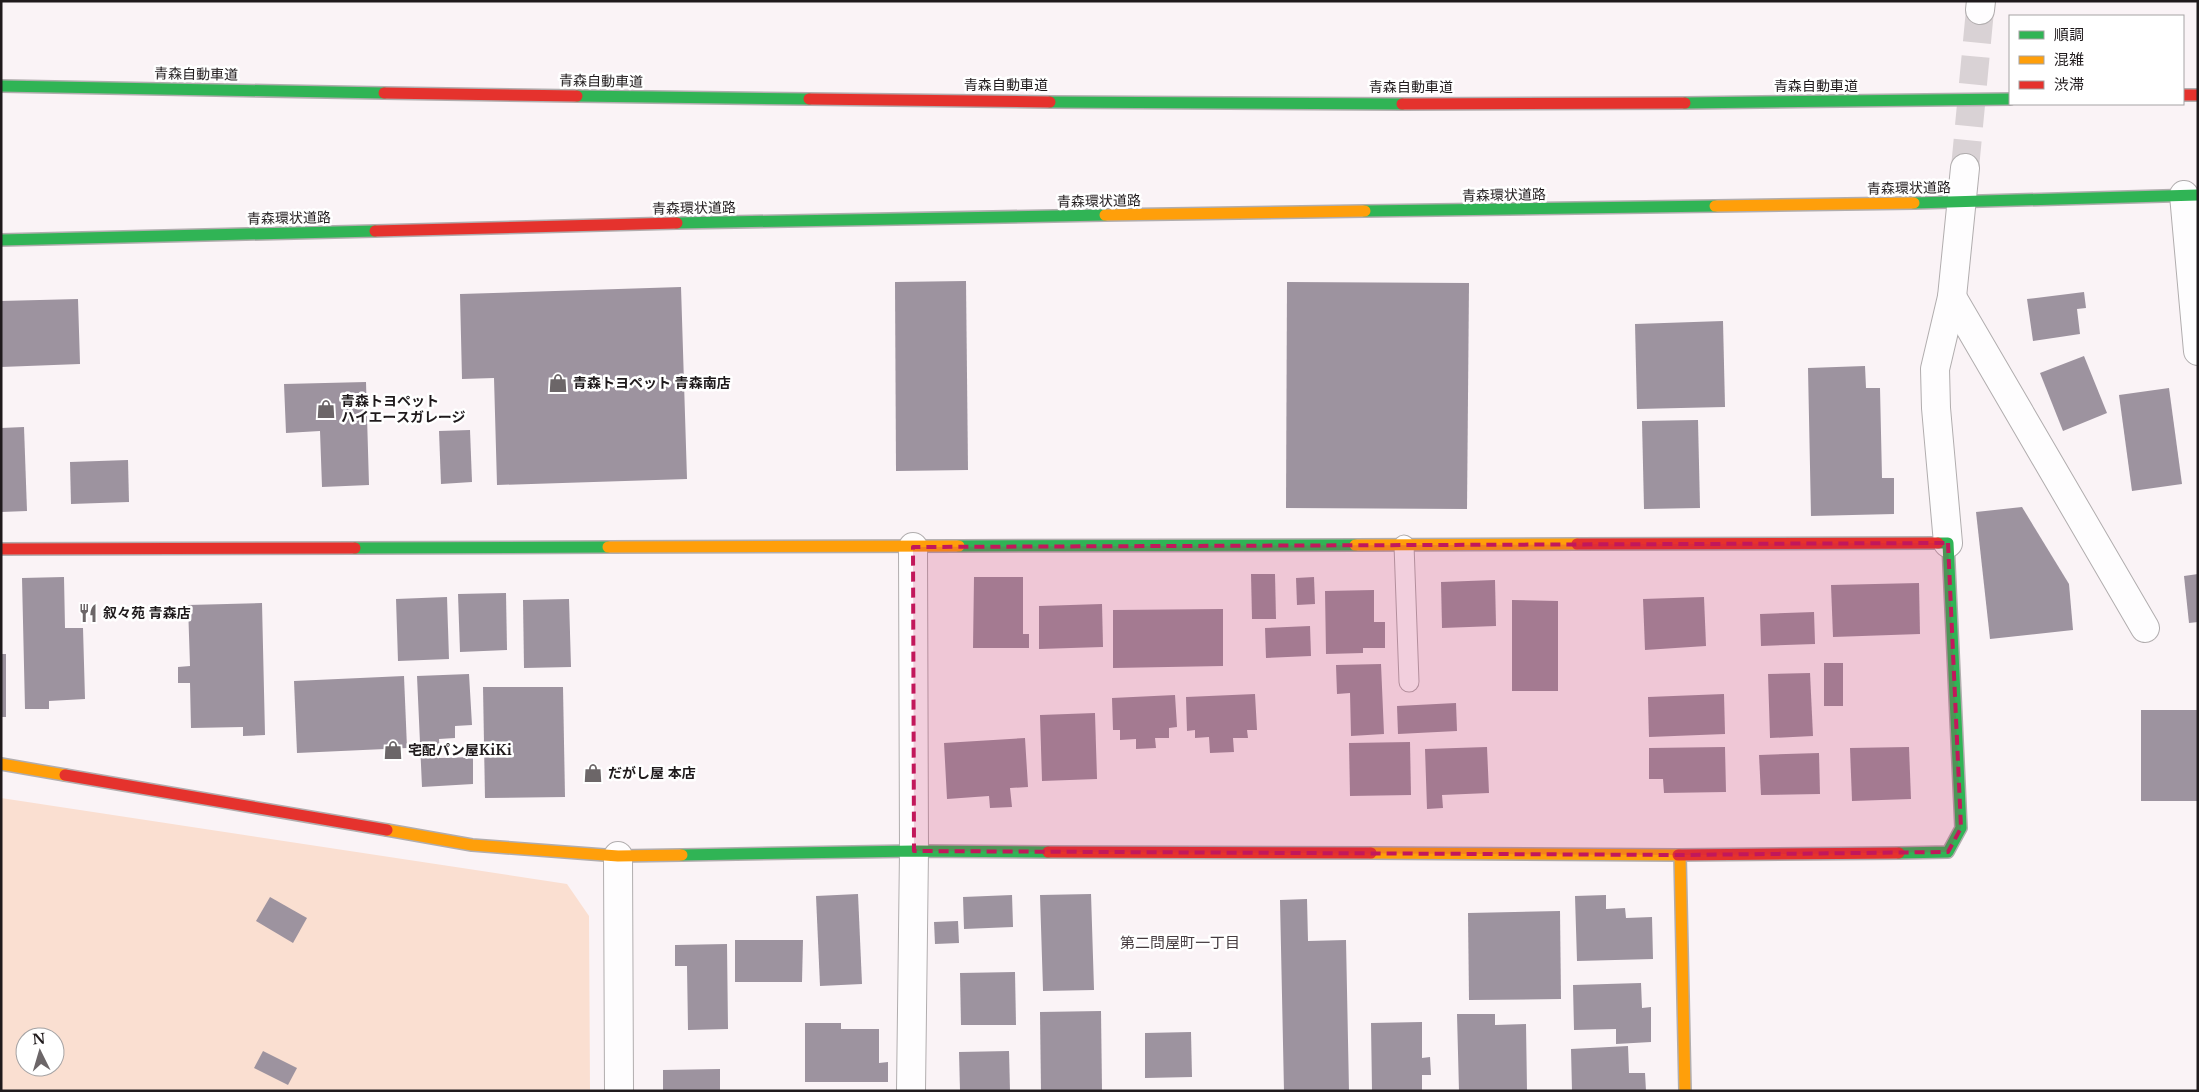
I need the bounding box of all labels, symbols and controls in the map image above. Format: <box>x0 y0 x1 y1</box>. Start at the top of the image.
legend <box>2009 15 2184 105</box>
text: 順調 <box>2054 25 2084 44</box>
text: 混雑 <box>2054 50 2084 69</box>
street label: 青森自動車道 <box>154 64 238 84</box>
street label: 青森自動車道 <box>559 71 643 91</box>
text: 渋滞 <box>2054 75 2084 94</box>
street label: 青森自動車道 <box>964 76 1048 94</box>
street label: 青森自動車道 <box>1774 77 1858 95</box>
street label: 青森自動車道 <box>1369 78 1453 96</box>
street label: 青森環状道路 <box>1867 178 1951 198</box>
street label: 青森環状道路 <box>1462 185 1546 205</box>
street label: 青森環状道路 <box>1057 191 1141 211</box>
street label: 青森環状道路 <box>652 198 736 218</box>
street label: 青森環状道路 <box>247 208 331 228</box>
shop icon: 青森トヨペット 青森南店 <box>547 372 569 394</box>
place label: 青森トヨペット 青森南店 <box>573 374 731 392</box>
place label: 青森トヨペット ハイエースガレージ <box>341 392 466 426</box>
shop icon: 青森トヨペット ハイエースガレージ <box>315 398 337 420</box>
restaurant icon: 叙々苑 青森店 <box>77 602 99 624</box>
place label: 叙々苑 青森店 <box>103 604 191 622</box>
shop icon: 宅配パン屋KiKi <box>382 739 404 761</box>
place label: 宅配パン屋KiKi <box>408 741 512 759</box>
shop icon: だがし屋 本店 <box>582 762 604 784</box>
place label: だがし屋 本店 <box>608 764 696 782</box>
district label: 第二問屋町一丁目 <box>1120 933 1240 952</box>
north arrow <box>15 1027 65 1077</box>
text: N <box>32 1030 46 1049</box>

